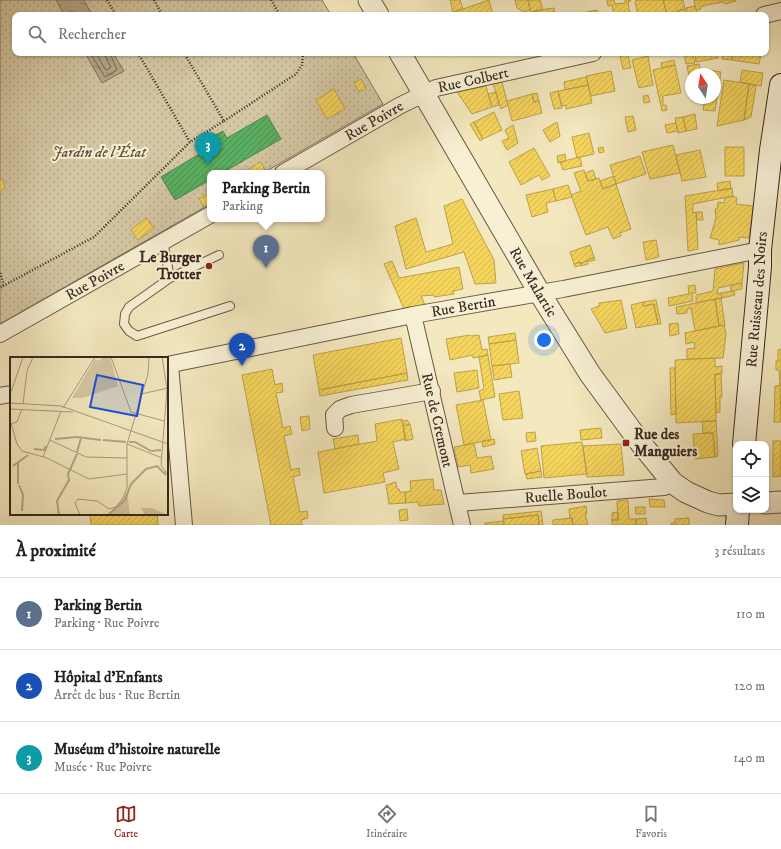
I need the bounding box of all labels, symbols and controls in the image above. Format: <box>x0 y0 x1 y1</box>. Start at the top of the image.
search box <box>12 12 769 56</box>
icon: search <box>26 23 48 45</box>
text: Rechercher <box>58 25 126 44</box>
street label: Rue Colbert <box>436 63 510 97</box>
north arrow <box>685 68 721 104</box>
street label: Rue Poivre <box>341 96 407 145</box>
pin: 3 <box>195 132 221 165</box>
park label: Jardin de l'État <box>52 143 147 162</box>
popup <box>207 170 325 222</box>
text: Parking Bertin <box>222 179 310 198</box>
text: Parking <box>222 198 263 214</box>
street label: Rue Ruisseau des Noirs <box>741 230 771 368</box>
pin: 1 <box>253 235 279 268</box>
street label: Rue Malartic <box>505 243 562 321</box>
place label: Le Burger Trotter <box>139 248 201 284</box>
street label: Rue Poivre <box>62 256 128 304</box>
marker: Le Burger Trotter <box>204 261 214 271</box>
street label: Rue Bertin <box>430 291 497 321</box>
your location <box>534 330 554 350</box>
pin: 2 <box>229 333 255 366</box>
inset map <box>10 357 168 515</box>
street label: Rue de Cremont <box>417 371 458 469</box>
place label: Rue des Manguiers <box>634 425 697 461</box>
marker: Rue des Manguiers <box>621 438 631 448</box>
map controls <box>733 441 769 513</box>
button: locate <box>733 441 769 477</box>
button: layers <box>733 477 769 513</box>
street label: Ruelle Boulot <box>524 482 608 507</box>
text: À proximité <box>16 540 96 562</box>
text: 3 résultats <box>714 543 765 559</box>
text: Parking Bertin <box>54 596 142 615</box>
text: 1 <box>27 606 31 622</box>
text: 110 m <box>736 606 765 622</box>
text: Parking · Rue Poivre <box>54 615 159 631</box>
text: Hôpital d'Enfants <box>54 668 162 687</box>
text: 2 <box>26 678 32 694</box>
text: 120 m <box>734 678 765 694</box>
text: Arrêt de bus · Rue Bertin <box>54 687 180 703</box>
text: Muséum d'histoire naturelle <box>54 740 220 759</box>
text: 3 <box>27 750 31 766</box>
text: 140 m <box>733 750 765 766</box>
text: Musée · Rue Poivre <box>54 759 152 775</box>
tab: Carte <box>114 803 138 841</box>
tab: Itinéraire <box>366 803 407 841</box>
tab: Favoris <box>635 803 667 841</box>

